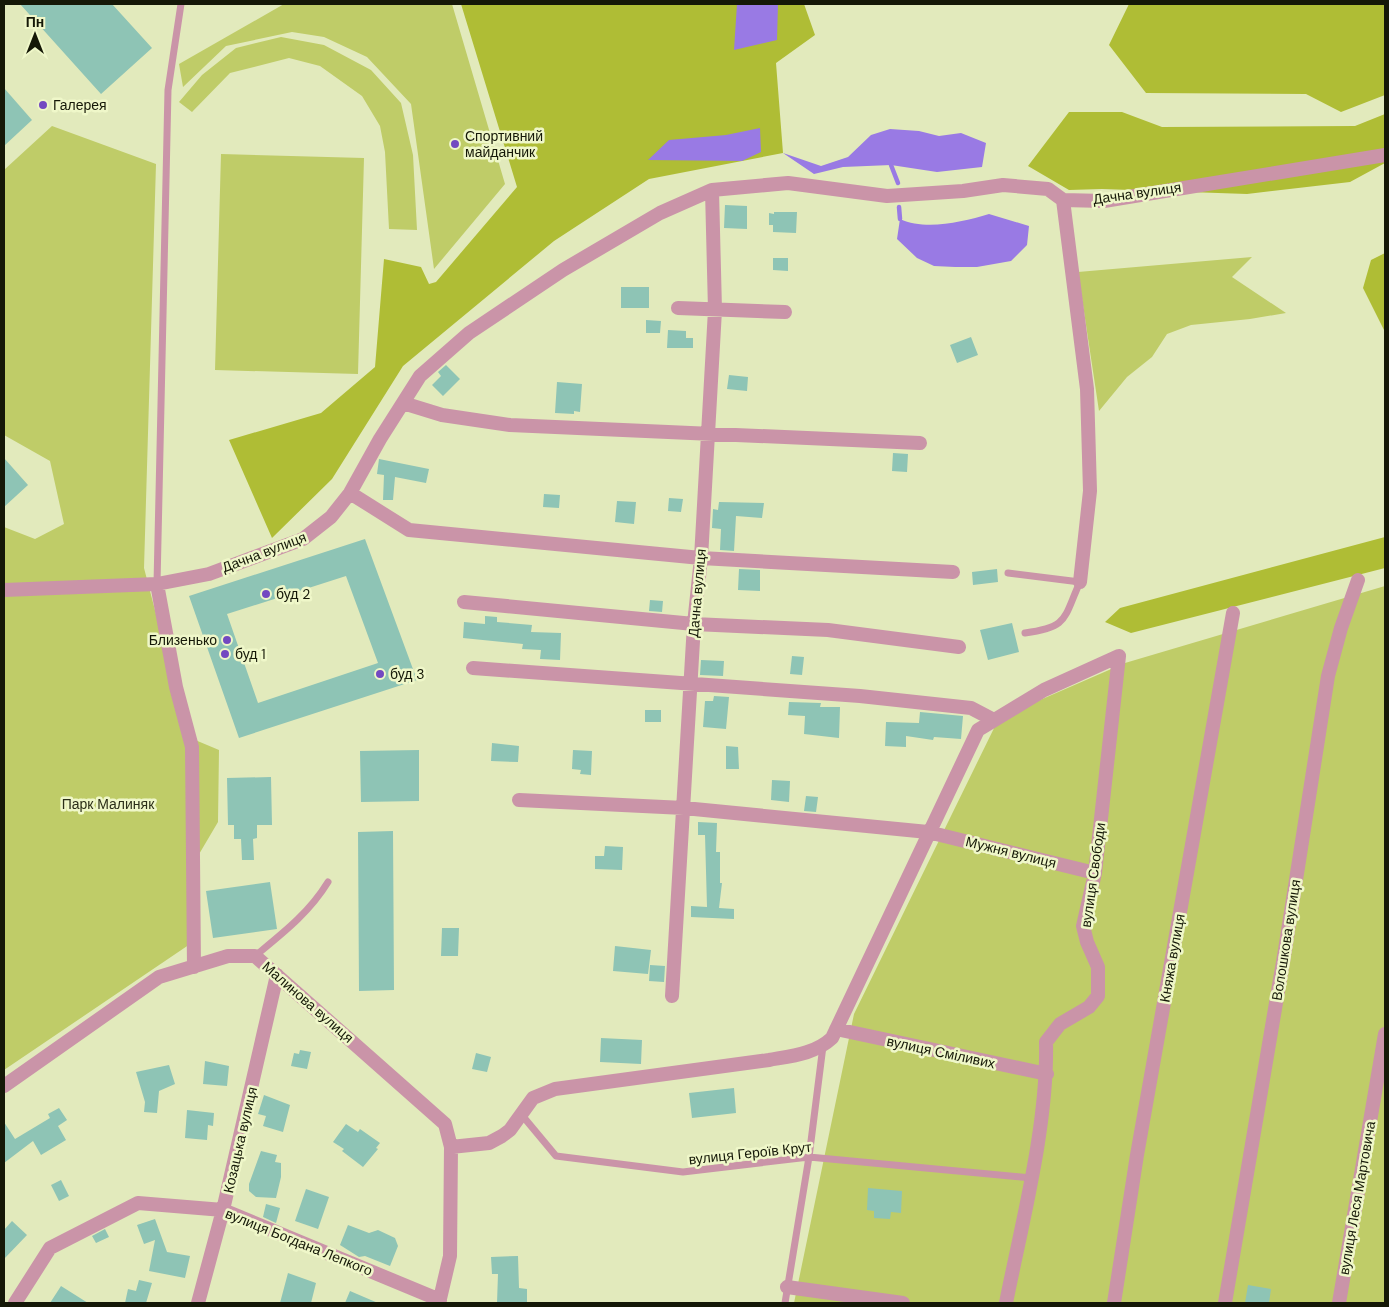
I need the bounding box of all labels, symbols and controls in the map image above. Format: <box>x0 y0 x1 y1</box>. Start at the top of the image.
north arrow <box>10 10 60 60</box>
text: Пн <box>26 13 44 31</box>
place label: Галерея <box>53 96 107 114</box>
marker: Галерея <box>37 99 49 111</box>
place label: Спортивний майданчик <box>465 127 543 161</box>
marker: Спортивний майданчик <box>449 138 461 150</box>
street label: Дачна вулиця <box>1092 178 1182 208</box>
street label: Дачна вулиця <box>219 528 309 576</box>
street label: Дачна вулиця <box>684 548 710 638</box>
place label: буд 2 <box>276 585 310 603</box>
marker: буд 2 <box>260 588 272 600</box>
place label: Близенько <box>149 631 217 649</box>
marker: Близенько <box>221 634 233 646</box>
place label: буд 1 <box>235 645 266 663</box>
marker: буд 1 <box>219 648 231 660</box>
place label: буд 3 <box>390 665 424 683</box>
marker: буд 3 <box>374 668 386 680</box>
park label: Парк Малиняк <box>62 795 155 813</box>
street label: вулиця Свободи <box>1077 821 1109 929</box>
street label: Мужня вулиця <box>964 832 1058 872</box>
street label: Волошкова вулиця <box>1268 878 1304 1002</box>
street label: Княжа вулиця <box>1155 912 1189 1004</box>
street label: Малинова вулиця <box>259 957 357 1047</box>
street label: вулиця Сміливих <box>885 1032 997 1072</box>
street label: Козацька вулиця <box>219 1085 261 1195</box>
street label: вулиця Леся Мартовича <box>1335 1119 1379 1276</box>
street label: вулиця Героїв Крут <box>688 1138 813 1168</box>
street label: вулиця Богдана Лепкого <box>223 1204 375 1280</box>

